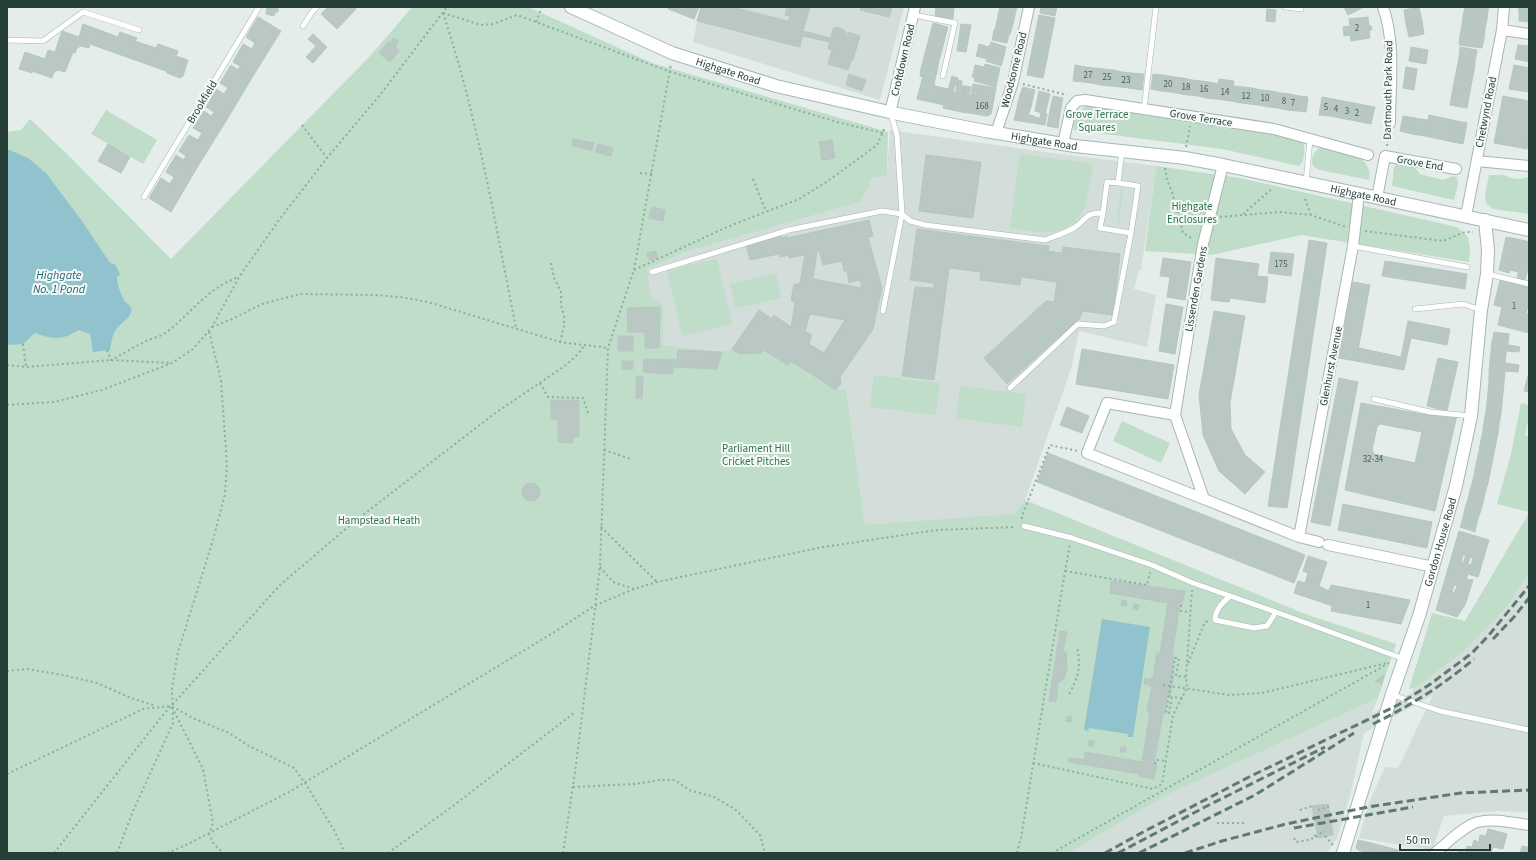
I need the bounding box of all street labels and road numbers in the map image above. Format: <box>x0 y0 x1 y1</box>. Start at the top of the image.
street label: Croftdown Road <box>887 22 919 98</box>
street label: Woodsome Road <box>997 31 1031 109</box>
street label: Dartmouth Park Road <box>1380 40 1396 140</box>
street label: Highgate Road <box>694 54 762 88</box>
street label: Chetwynd Road <box>1472 75 1500 149</box>
street label: Brookfield <box>183 78 221 126</box>
street label: Grove Terrace <box>1169 106 1234 130</box>
street label: Highgate Road <box>1010 128 1079 154</box>
street label: Grove End <box>1396 152 1444 174</box>
street label: Highgate Road <box>1329 181 1398 209</box>
street label: Lissenden Gardens <box>1181 245 1211 333</box>
street label: Glenhurst Avenue <box>1316 324 1346 407</box>
street label: Gordon House Road <box>1420 496 1460 588</box>

